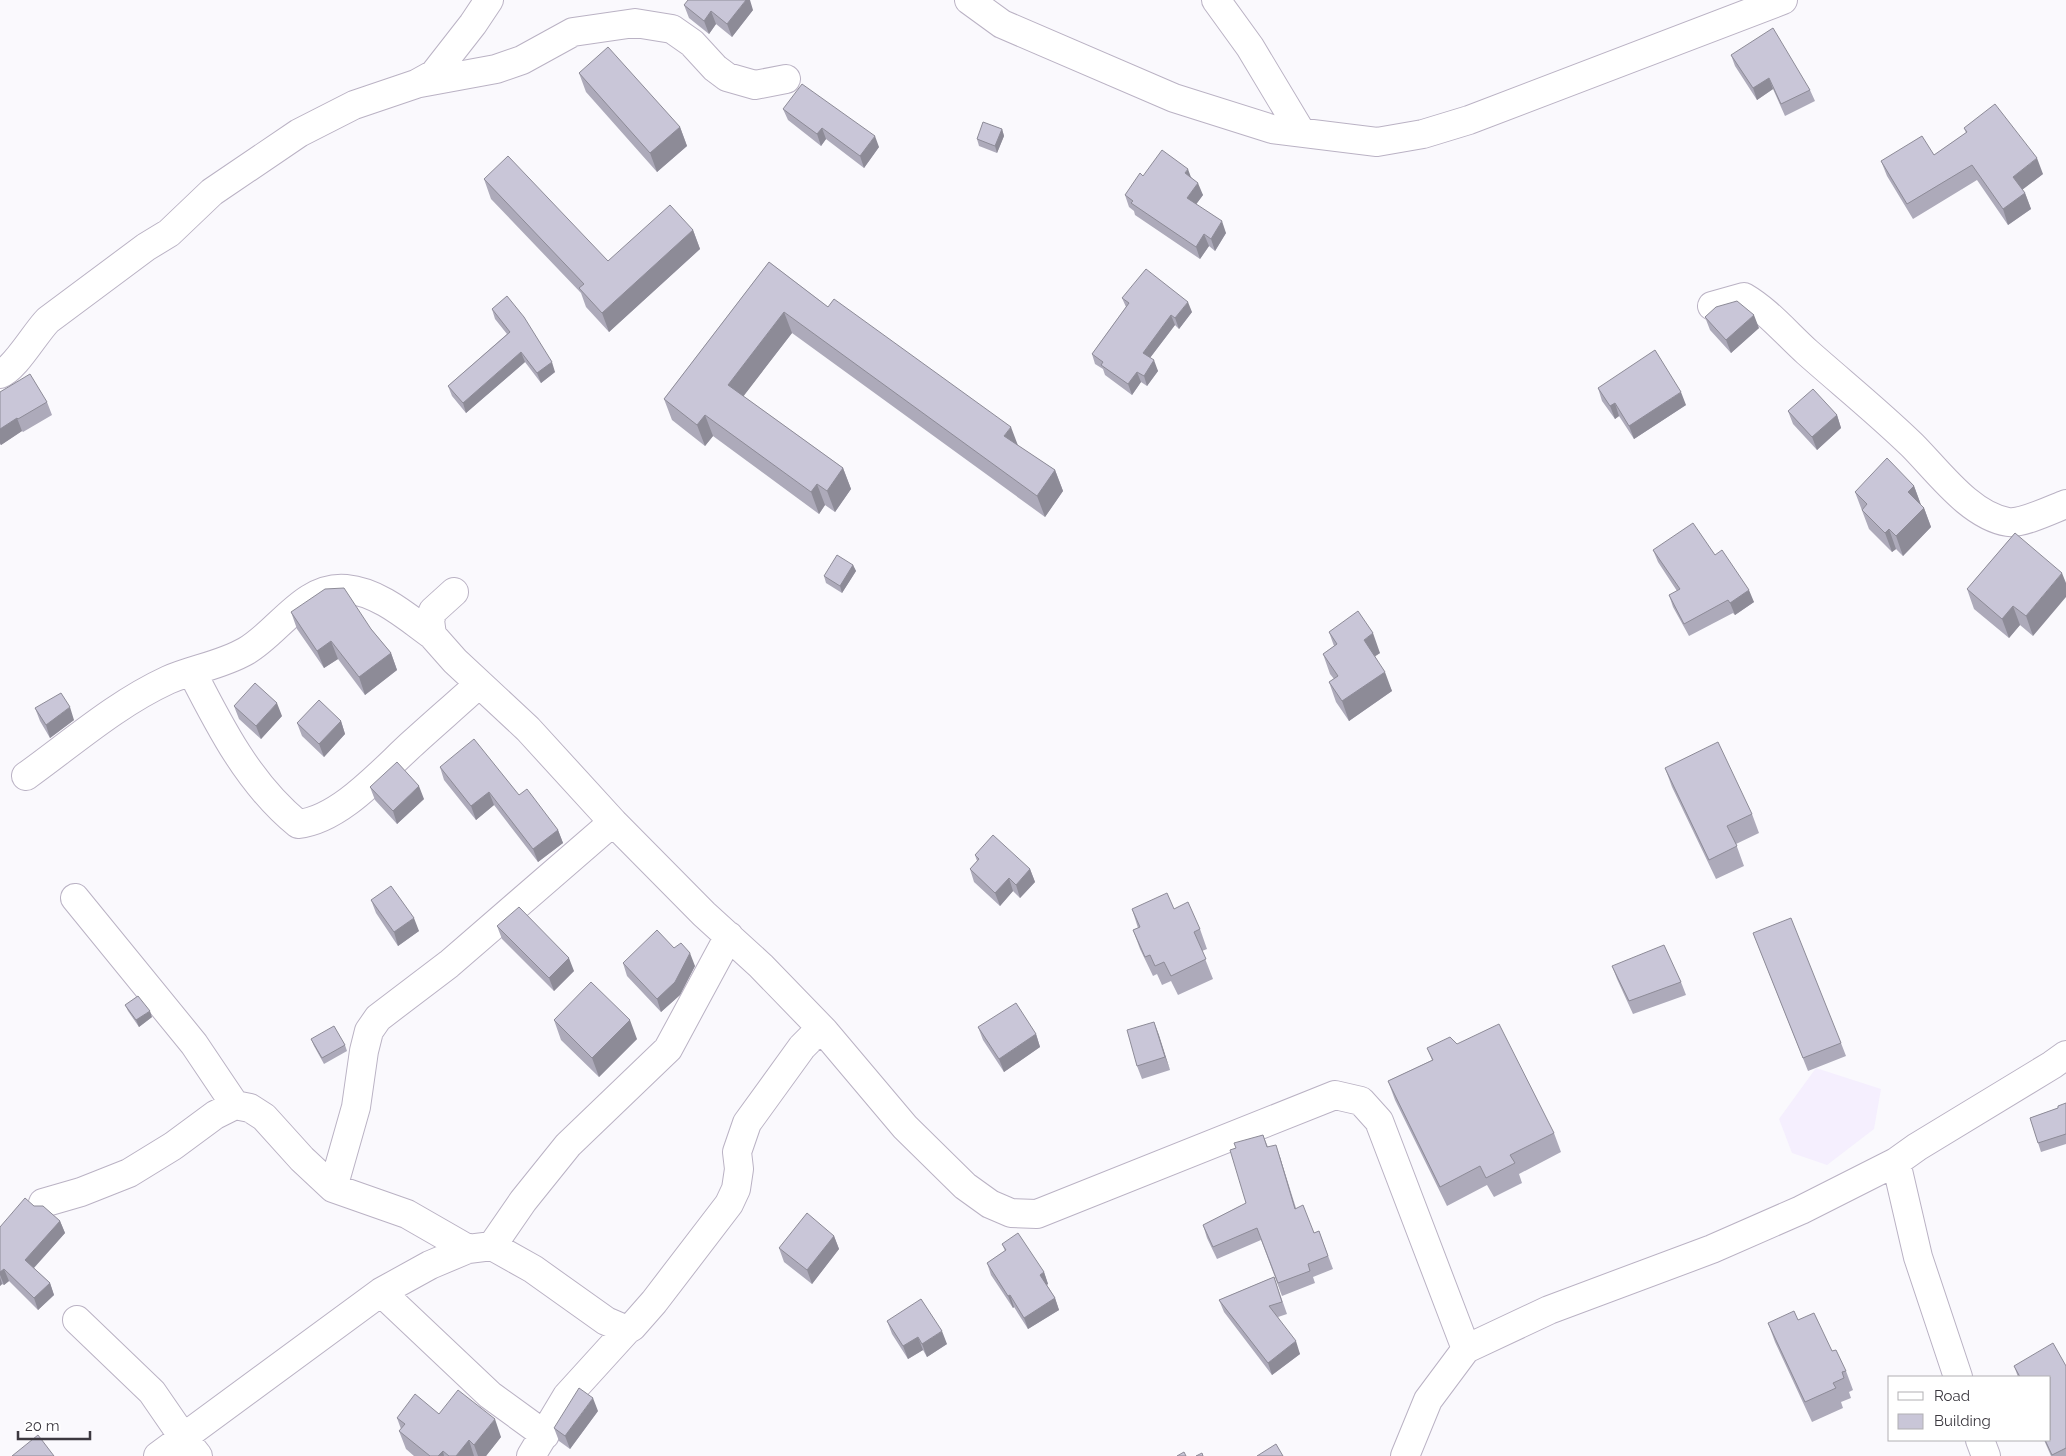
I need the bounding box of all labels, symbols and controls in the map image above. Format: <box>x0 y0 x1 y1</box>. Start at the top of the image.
legend <box>1888 1376 2051 1441</box>
text: Road <box>1934 1387 1970 1405</box>
scale bar <box>18 1408 90 1440</box>
text: Building <box>1934 1412 1991 1430</box>
text: 20 m <box>25 1417 60 1435</box>

